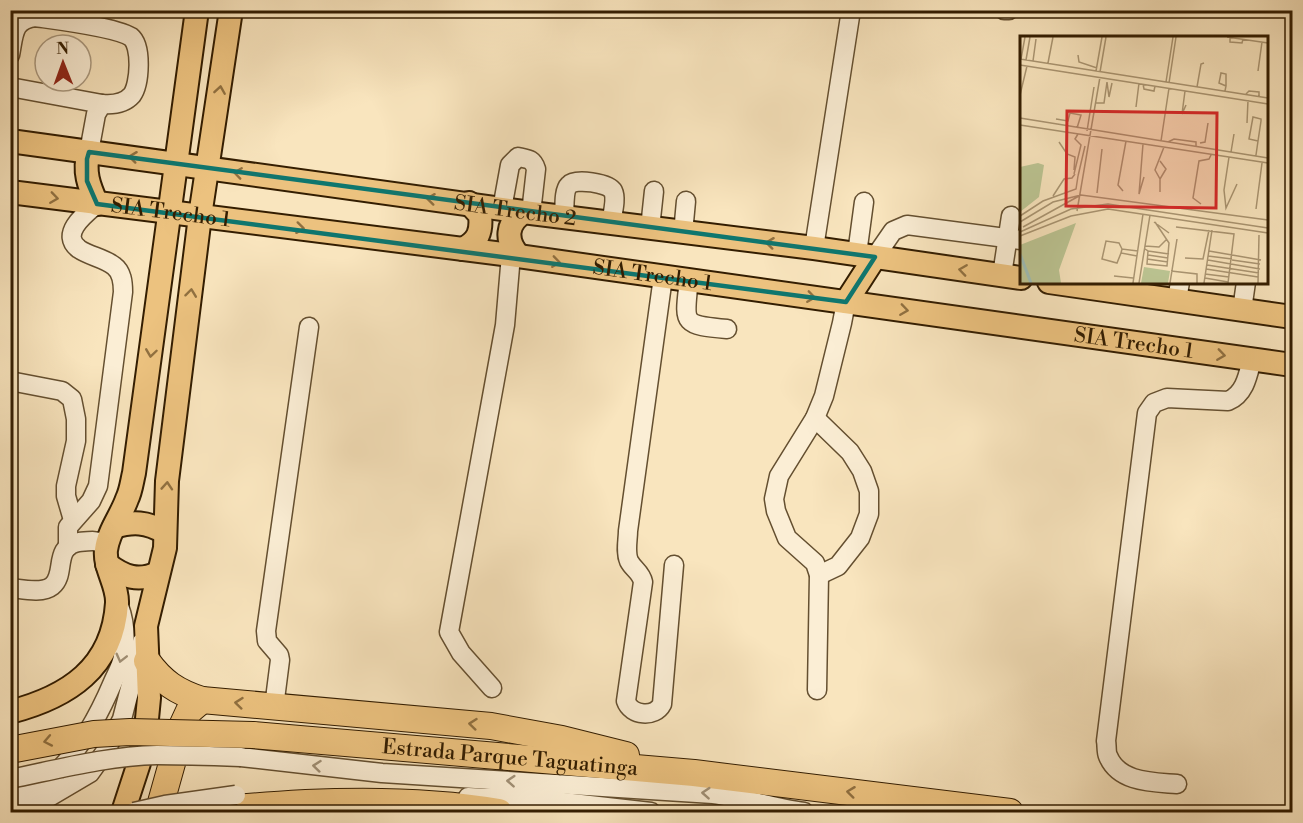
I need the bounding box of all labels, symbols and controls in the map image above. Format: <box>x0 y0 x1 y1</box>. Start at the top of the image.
north arrow <box>33 33 93 93</box>
inset map <box>1020 36 1267 284</box>
text: N <box>56 39 70 59</box>
one-way arrow <box>213 85 225 94</box>
one-way arrow <box>128 152 138 164</box>
one-way arrow <box>233 167 242 179</box>
street label: SIA Trecho 2 <box>452 190 578 233</box>
one-way arrow <box>49 191 58 203</box>
street label: SIA Trecho 1 <box>109 193 232 234</box>
one-way arrow <box>426 193 435 206</box>
one-way arrow <box>295 222 304 234</box>
one-way arrow <box>765 237 774 250</box>
one-way arrow <box>551 255 560 267</box>
street label: SIA Trecho 1 <box>591 255 714 297</box>
one-way arrow <box>958 264 968 276</box>
one-way arrow <box>184 288 196 297</box>
one-way arrow <box>807 291 816 303</box>
one-way arrow <box>899 304 908 316</box>
street label: SIA Trecho 1 <box>1072 322 1195 365</box>
one-way arrow <box>145 348 157 357</box>
one-way arrow <box>1217 348 1226 360</box>
one-way arrow <box>160 482 173 491</box>
one-way arrow <box>116 653 129 663</box>
one-way arrow <box>235 697 244 710</box>
one-way arrow <box>468 718 478 731</box>
one-way arrow <box>44 734 54 747</box>
street label: Estrada Parque Taguatinga <box>381 734 639 782</box>
one-way arrow <box>313 760 322 773</box>
one-way arrow <box>507 775 516 788</box>
one-way arrow <box>846 786 856 798</box>
one-way arrow <box>701 787 710 800</box>

